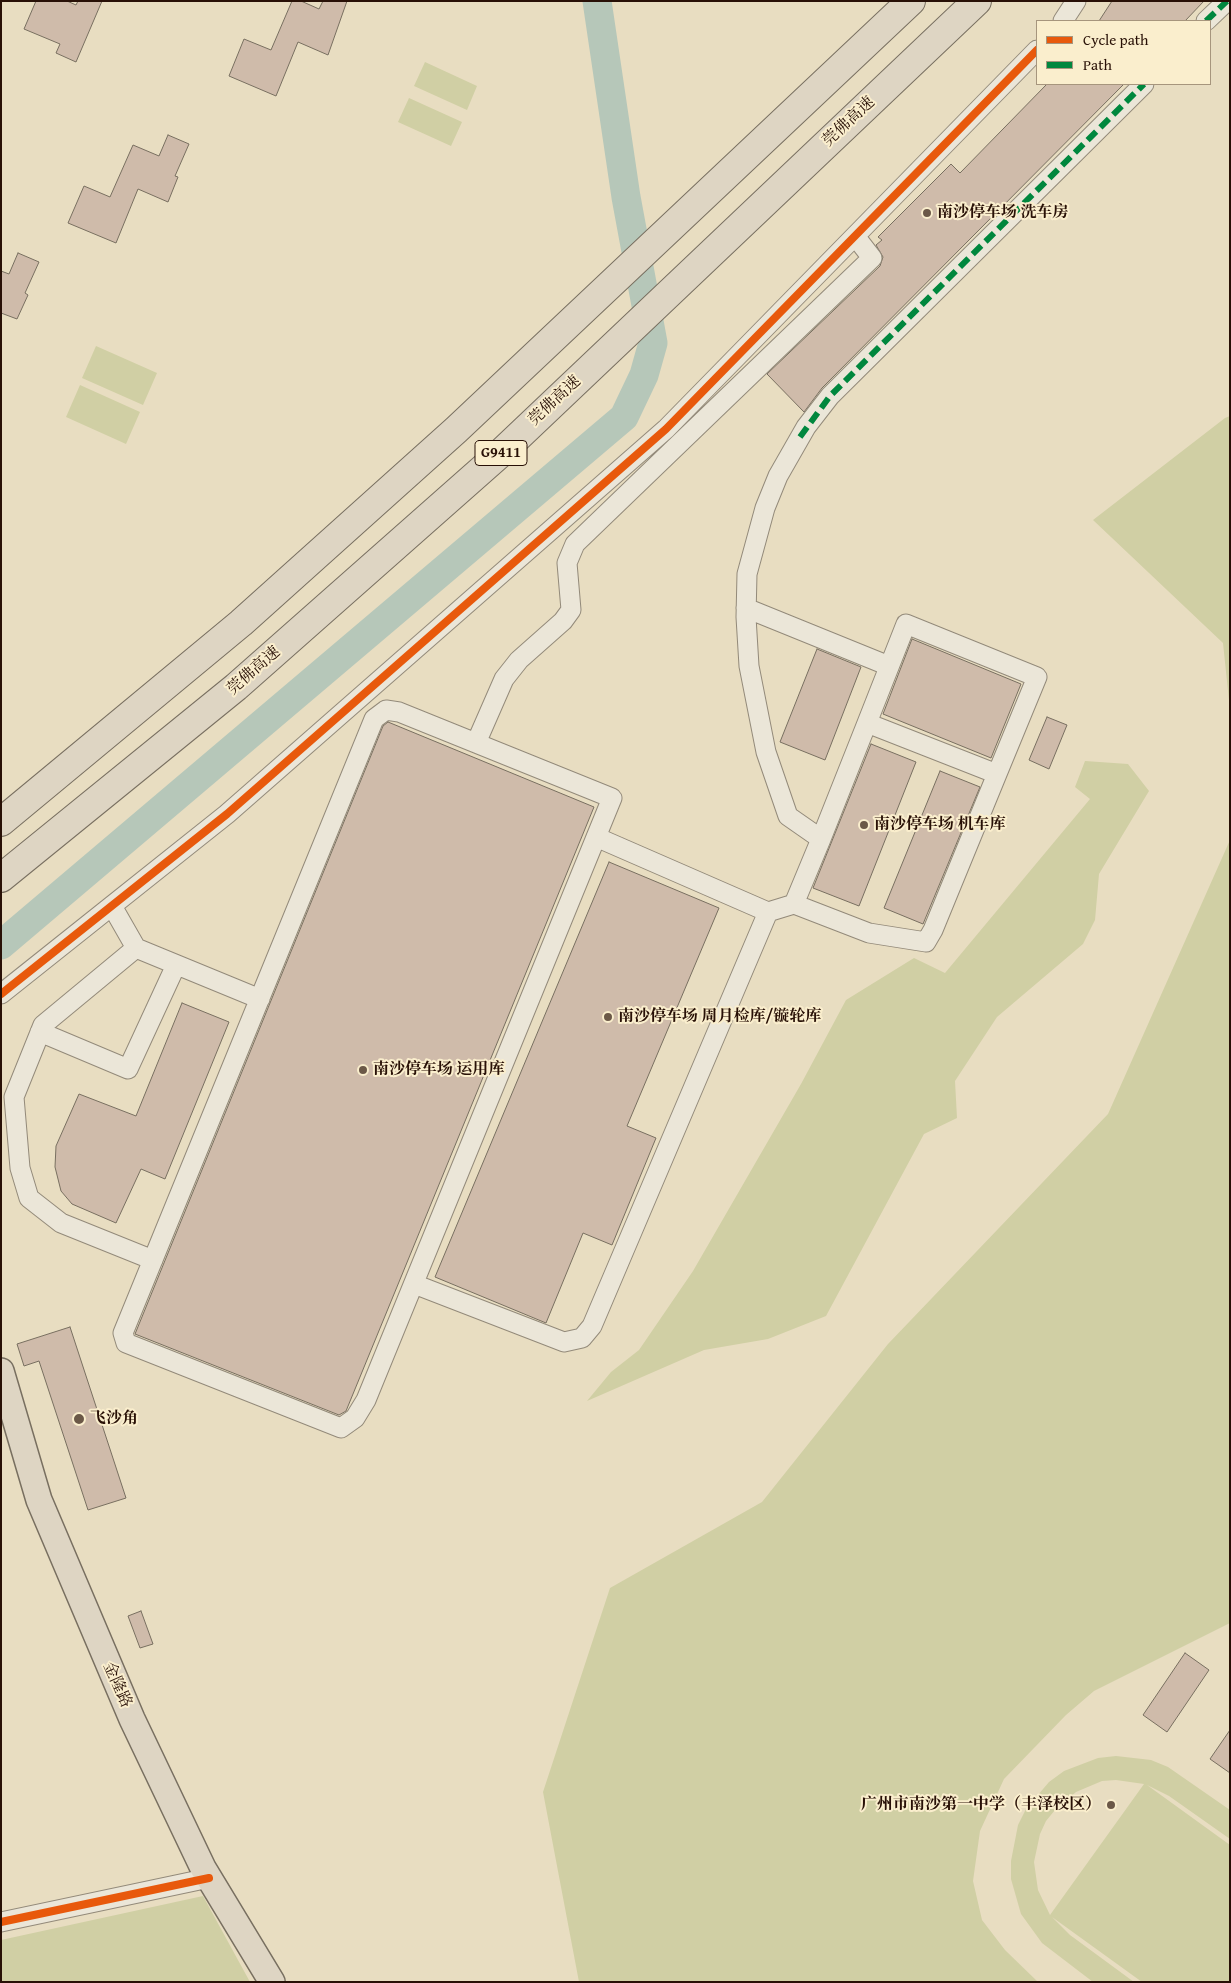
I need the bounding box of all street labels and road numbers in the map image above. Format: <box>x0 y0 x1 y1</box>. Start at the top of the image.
street label: 莞佛高速 <box>819 93 879 151</box>
street label: 莞佛高速 <box>525 372 585 430</box>
road number: G9411 <box>475 440 527 466</box>
street label: 莞佛高速 <box>224 643 284 699</box>
street label: 金隆路 <box>98 1659 136 1711</box>

